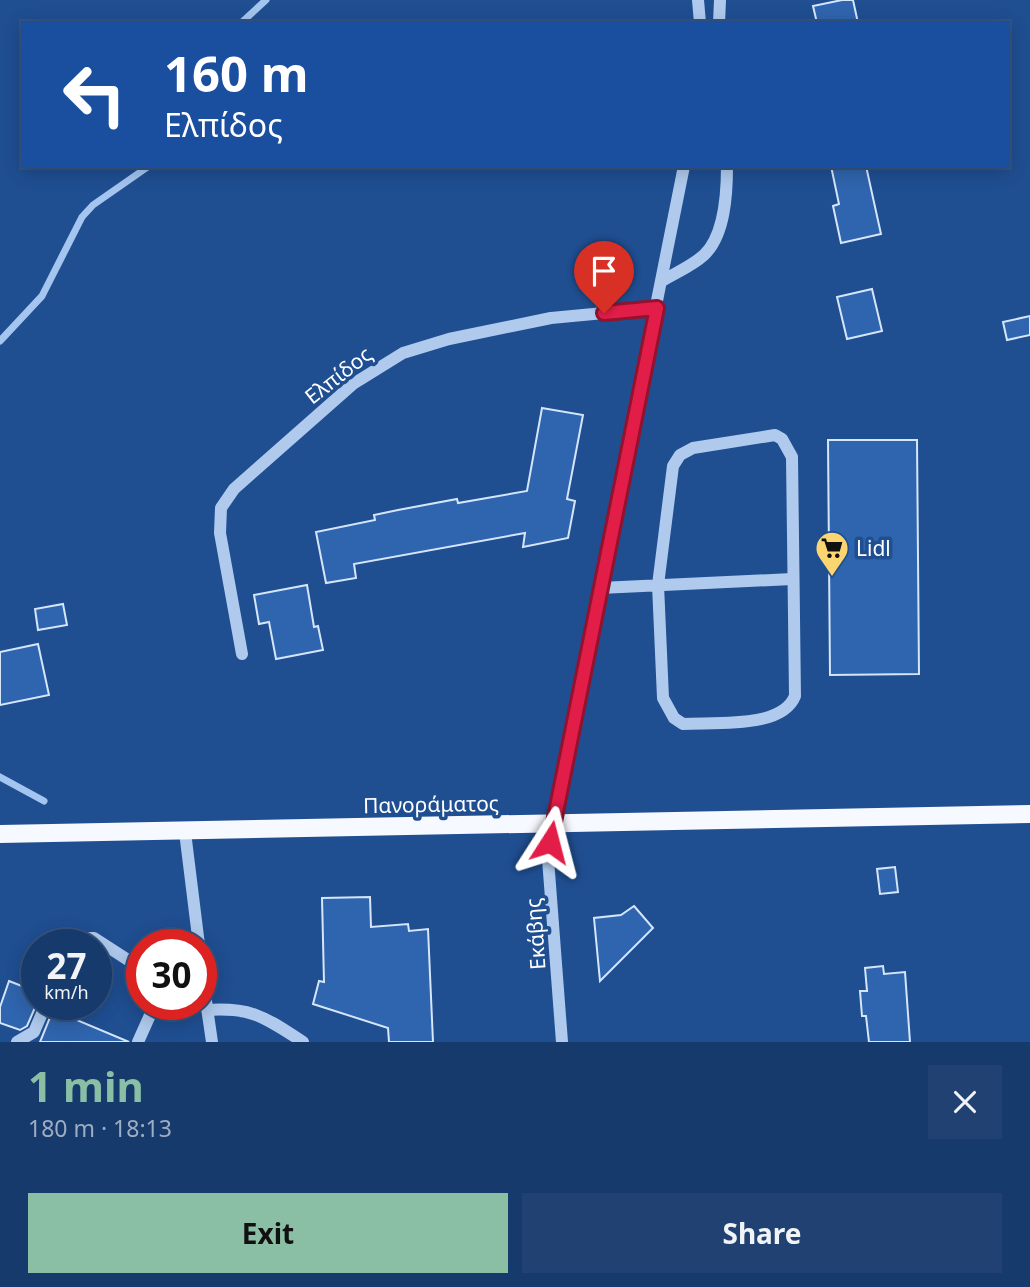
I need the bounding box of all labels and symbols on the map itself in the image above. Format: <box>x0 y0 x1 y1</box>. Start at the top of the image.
pin <box>574 241 634 313</box>
street label: Ελπίδος <box>299 340 377 410</box>
supermarket icon: Lidl <box>813 529 851 578</box>
place label: Lidl <box>856 534 891 562</box>
street label: Πανοράματος <box>363 789 499 819</box>
position arrow <box>513 805 587 879</box>
street label: Εκάβης <box>519 897 551 971</box>
speed limit sign: 30 <box>126 929 217 1020</box>

